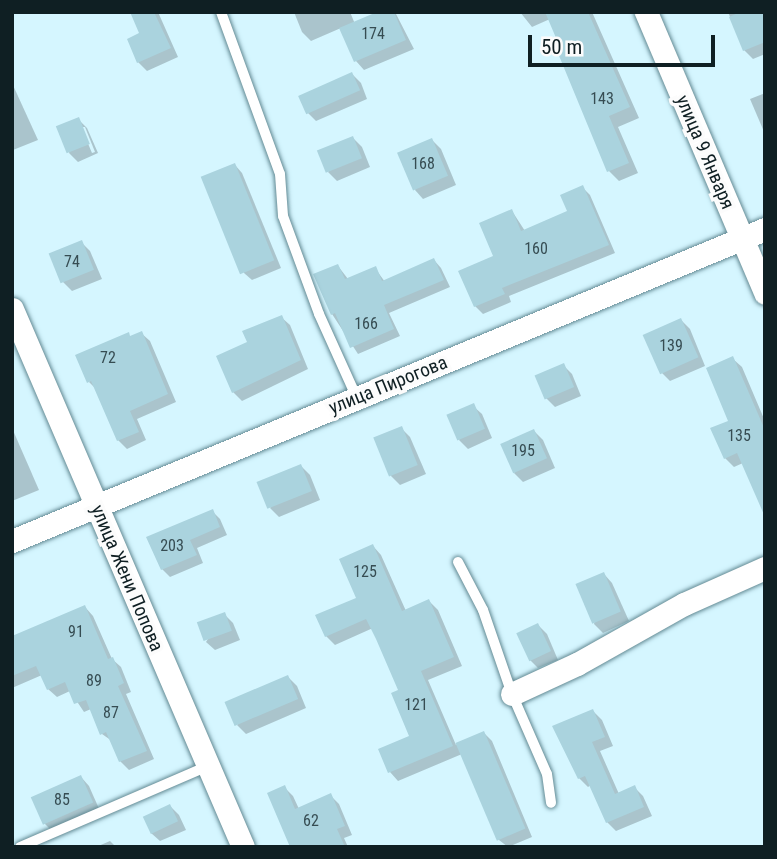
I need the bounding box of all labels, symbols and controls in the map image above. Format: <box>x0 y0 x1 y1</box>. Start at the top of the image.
scale bar <box>532 21 719 65</box>
house number: 174 <box>361 24 385 44</box>
text: 50 m <box>541 35 582 59</box>
house number: 143 <box>590 89 614 109</box>
street label: улица 9 Января <box>671 92 739 212</box>
house number: 168 <box>411 154 435 174</box>
house number: 160 <box>524 239 548 259</box>
house number: 74 <box>64 252 80 272</box>
house number: 166 <box>354 314 378 334</box>
house number: 139 <box>659 336 683 356</box>
house number: 72 <box>100 348 116 368</box>
street label: улица Пирогова <box>325 351 451 419</box>
house number: 135 <box>727 426 751 446</box>
house number: 195 <box>511 441 535 461</box>
street label: улица Жени Попова <box>86 501 168 655</box>
house number: 203 <box>160 536 184 556</box>
house number: 125 <box>353 562 377 582</box>
house number: 91 <box>68 622 84 642</box>
house number: 89 <box>86 671 102 691</box>
house number: 121 <box>404 695 428 715</box>
house number: 87 <box>103 703 119 723</box>
house number: 85 <box>54 790 70 810</box>
house number: 62 <box>303 811 319 831</box>

